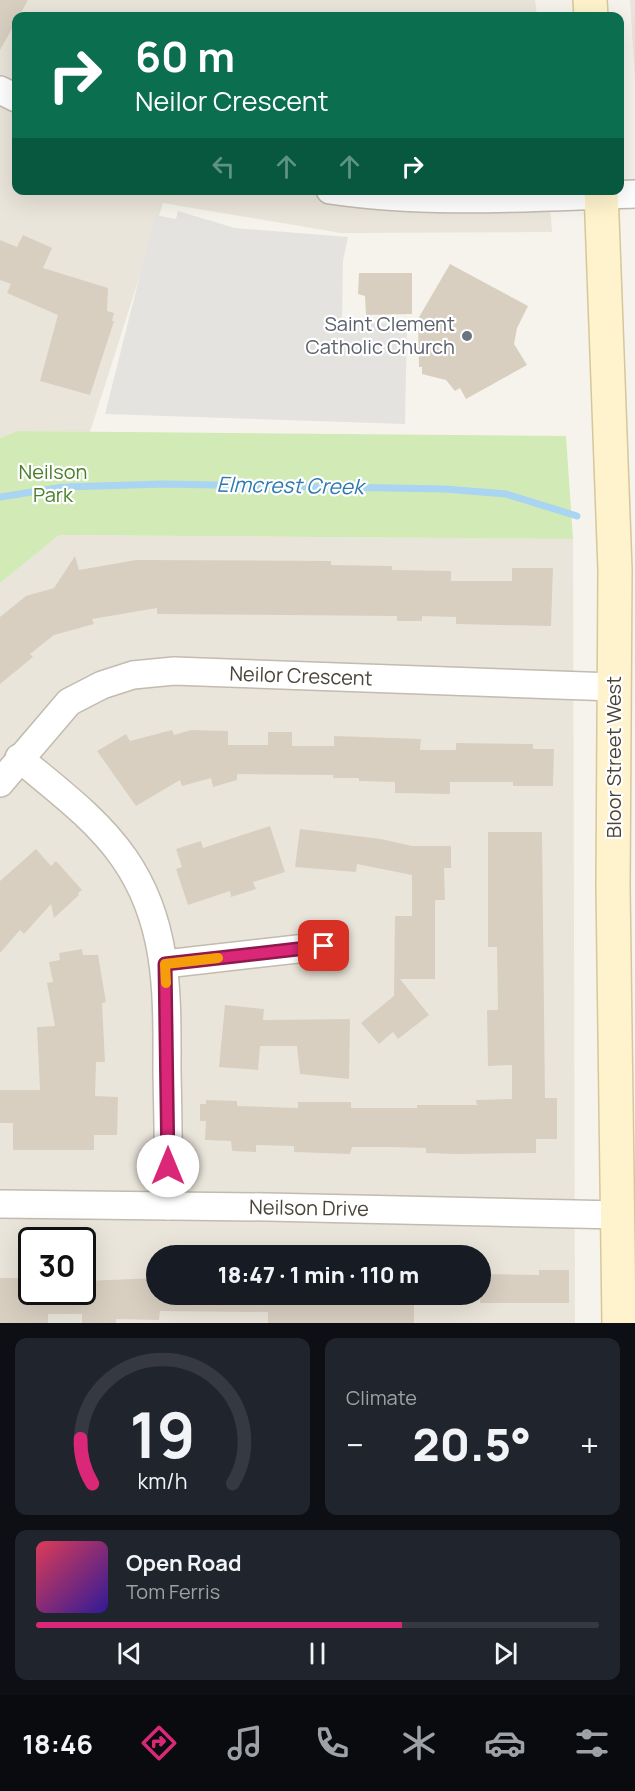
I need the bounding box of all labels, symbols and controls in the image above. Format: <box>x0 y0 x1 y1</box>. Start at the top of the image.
text: 60 m <box>135 27 235 85</box>
icon: right <box>36 36 114 114</box>
text: Neilor Crescent <box>135 82 328 119</box>
icon: left <box>207 150 240 183</box>
icon: ahead <box>270 150 303 183</box>
icon: ahead <box>333 150 366 183</box>
icon: right <box>396 150 429 183</box>
place label: Saint Clement Catholic Church <box>305 310 455 360</box>
marker: Saint Clement Catholic Church <box>460 329 474 343</box>
park label: Neilson Park <box>19 458 87 508</box>
water label: Elmcrest Creek <box>216 470 366 500</box>
street label: Neilor Crescent <box>229 660 373 691</box>
street label: Bloor Street West <box>600 676 627 838</box>
pin <box>298 920 349 971</box>
icon: arrive <box>307 929 340 962</box>
position arrow <box>136 1134 200 1198</box>
street label: Neilson Drive <box>249 1193 369 1222</box>
speed limit sign: 30 <box>18 1227 96 1305</box>
text: 18:47 · 1 min · 110 m <box>218 1260 419 1290</box>
text: Climate <box>346 1384 417 1411</box>
text: 19 <box>129 1391 196 1477</box>
text: 20.5° <box>413 1413 531 1475</box>
text: − <box>346 1422 364 1467</box>
text: + <box>580 1422 599 1467</box>
text: km/h <box>138 1466 187 1495</box>
text: Open Road <box>126 1548 241 1578</box>
text: Tom Ferris <box>126 1578 220 1605</box>
icon: previous <box>113 1637 146 1670</box>
icon: pause <box>301 1637 334 1670</box>
icon: next <box>489 1637 522 1670</box>
icon: directions <box>138 1722 180 1764</box>
icon: music <box>224 1722 266 1764</box>
icon: phone <box>311 1722 353 1764</box>
icon: climate <box>398 1722 440 1764</box>
icon: car <box>484 1722 526 1764</box>
icon: filters <box>571 1722 613 1764</box>
text: 18:46 <box>22 1725 93 1762</box>

